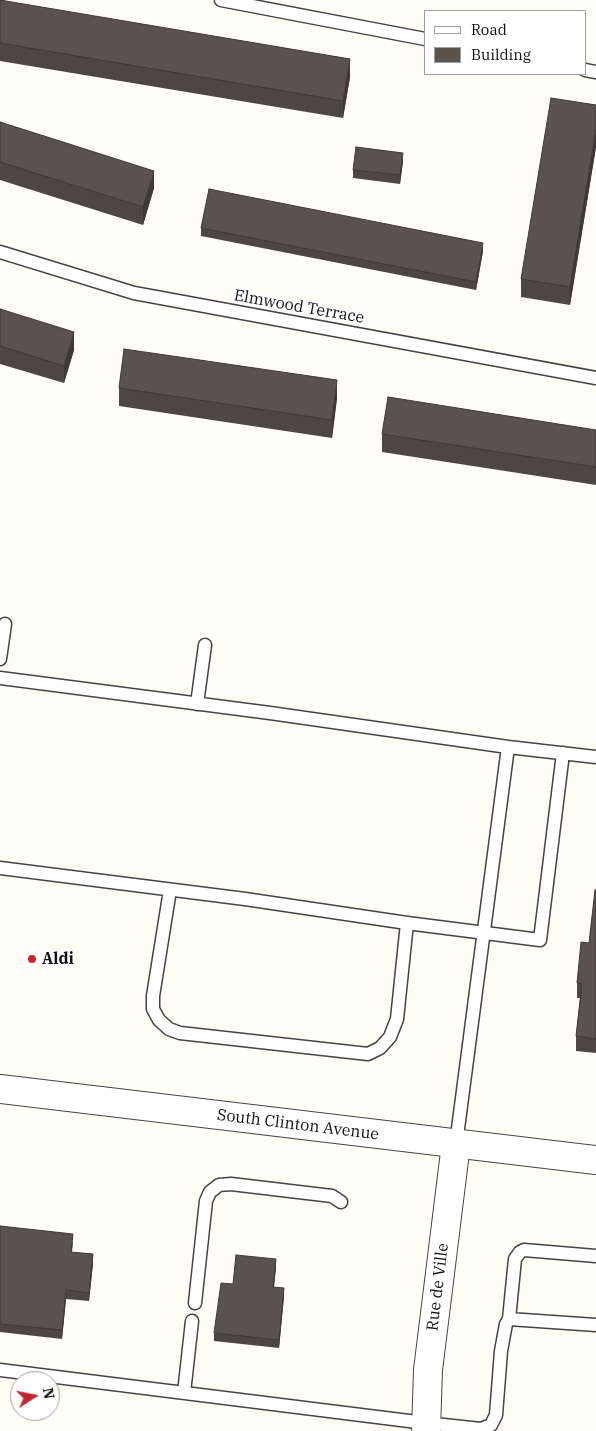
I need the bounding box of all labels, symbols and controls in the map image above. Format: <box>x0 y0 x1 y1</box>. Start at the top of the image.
legend <box>424 10 586 75</box>
text: Road <box>471 20 507 39</box>
text: Building <box>471 45 531 64</box>
street label: Elmwood Terrace <box>232 286 366 328</box>
place label: Aldi <box>42 949 74 969</box>
marker: Aldi <box>26 953 38 965</box>
street label: South Clinton Avenue <box>216 1106 380 1144</box>
street label: Rue de Ville <box>423 1242 453 1332</box>
north arrow <box>10 1371 60 1421</box>
text: N <box>39 1386 59 1400</box>

